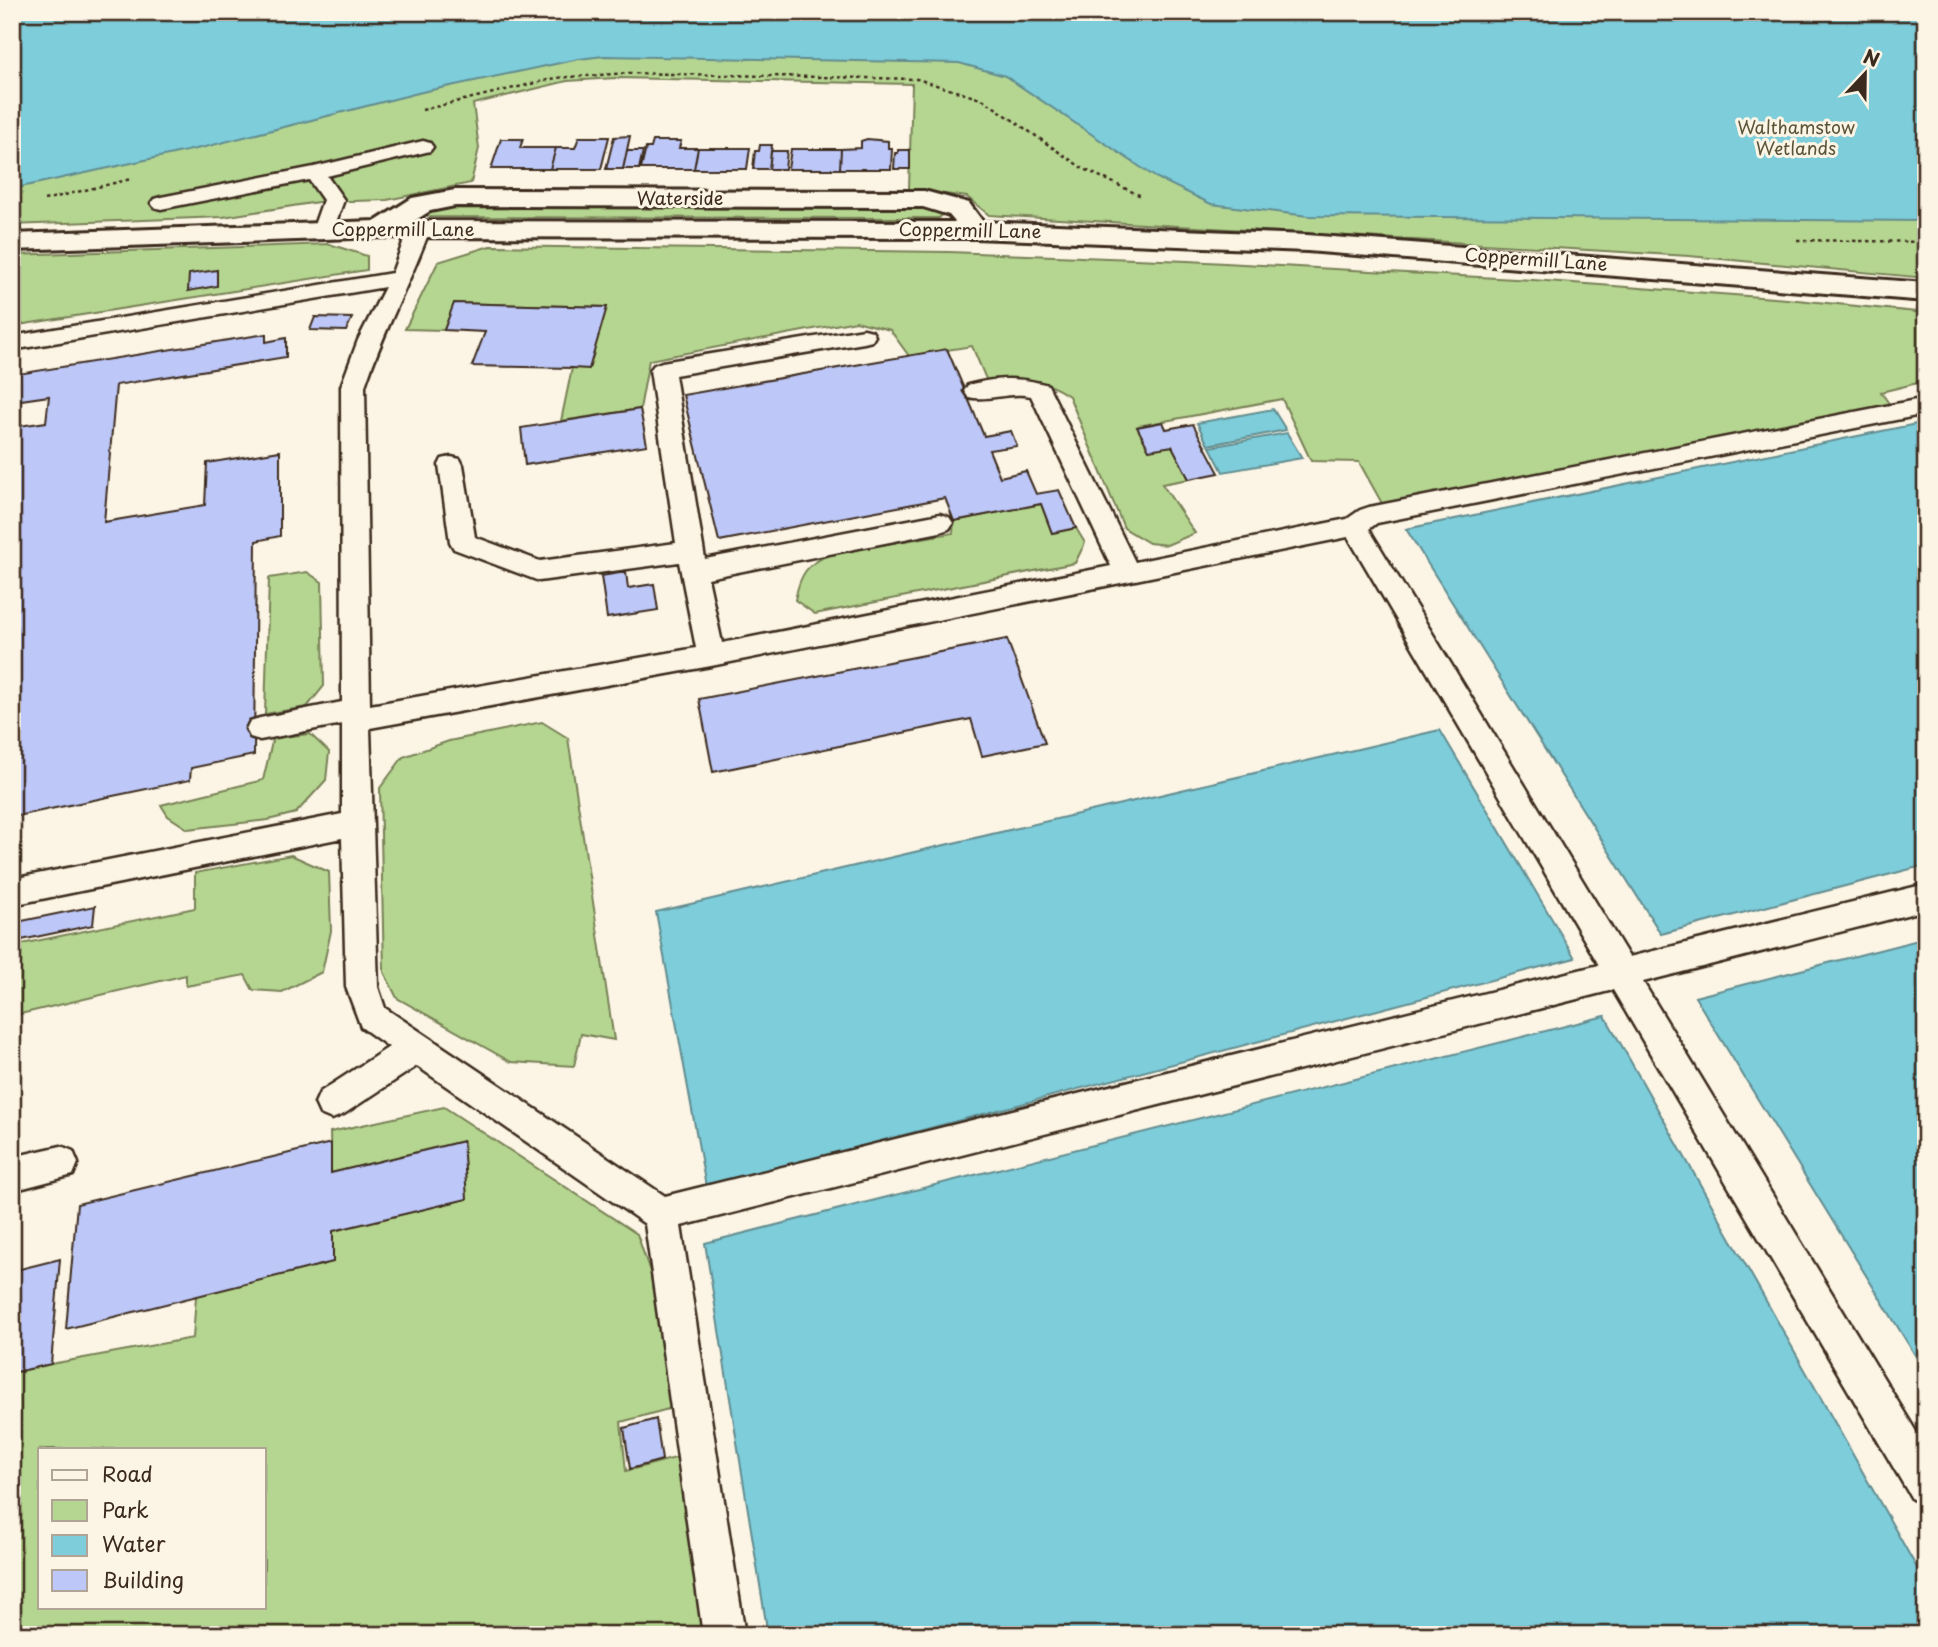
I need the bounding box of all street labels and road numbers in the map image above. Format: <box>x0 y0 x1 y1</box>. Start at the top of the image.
street label: Waterside <box>637 184 723 211</box>
street label: Coppermill Lane <box>331 215 475 242</box>
street label: Coppermill Lane <box>898 215 1042 244</box>
street label: Coppermill Lane <box>1464 240 1609 277</box>

